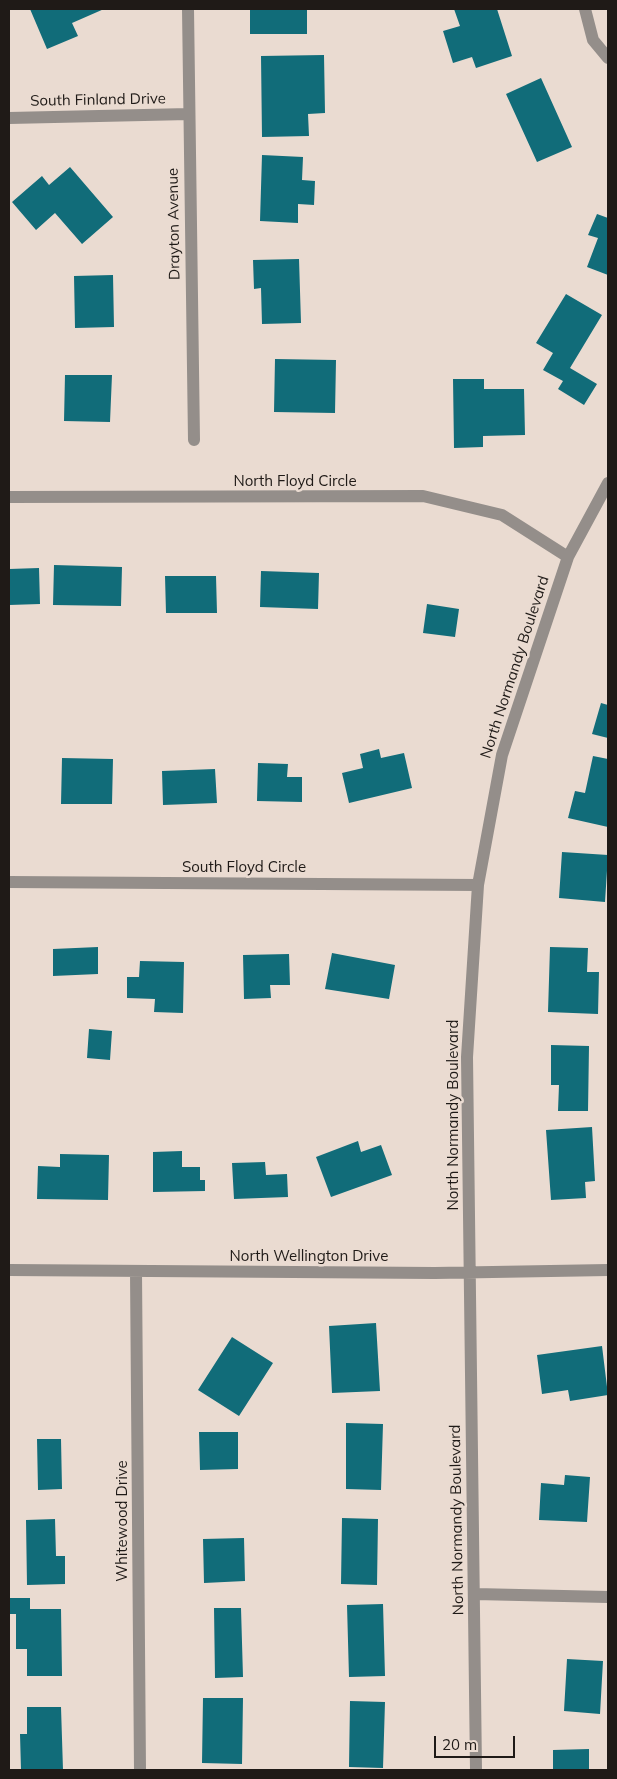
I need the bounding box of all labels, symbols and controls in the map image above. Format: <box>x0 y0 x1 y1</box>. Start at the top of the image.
street label: South Finland Drive <box>30 90 166 110</box>
street label: Drayton Avenue <box>164 168 184 280</box>
street label: North Floyd Circle <box>233 472 357 490</box>
street label: North Normandy Boulevard <box>477 573 553 761</box>
street label: South Floyd Circle <box>182 858 306 876</box>
street label: North Normandy Boulevard <box>444 1020 462 1210</box>
street label: North Wellington Drive <box>230 1247 388 1265</box>
street label: North Normandy Boulevard <box>446 1424 468 1616</box>
street label: Whitewood Drive <box>113 1460 131 1582</box>
scale bar <box>437 1726 518 1758</box>
text: 20 m <box>442 1735 477 1754</box>

